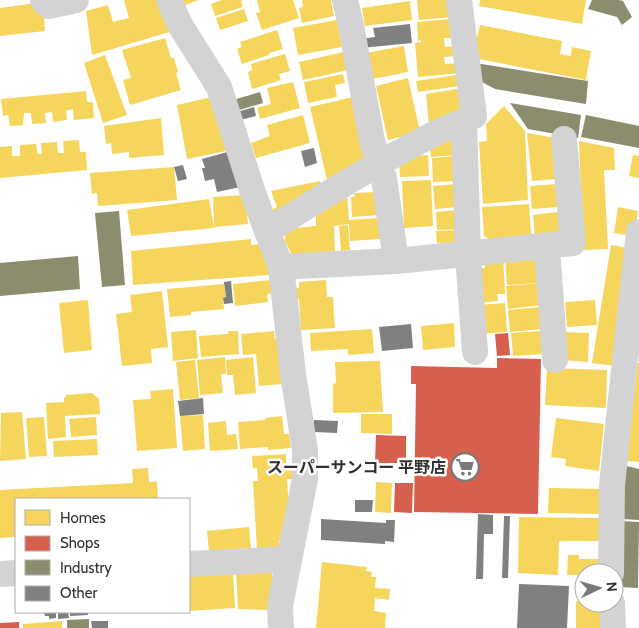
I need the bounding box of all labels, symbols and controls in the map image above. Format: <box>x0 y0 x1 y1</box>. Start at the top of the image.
supermarket icon: スーパーサンコー 平野店 <box>450 452 480 482</box>
place label: スーパーサンコー 平野店 <box>267 458 446 477</box>
legend <box>15 498 190 613</box>
text: Homes <box>60 509 106 527</box>
text: Shops <box>60 534 100 552</box>
text: Industry <box>60 559 112 577</box>
north arrow <box>574 563 624 613</box>
text: N <box>603 581 621 593</box>
text: Other <box>60 584 97 602</box>

